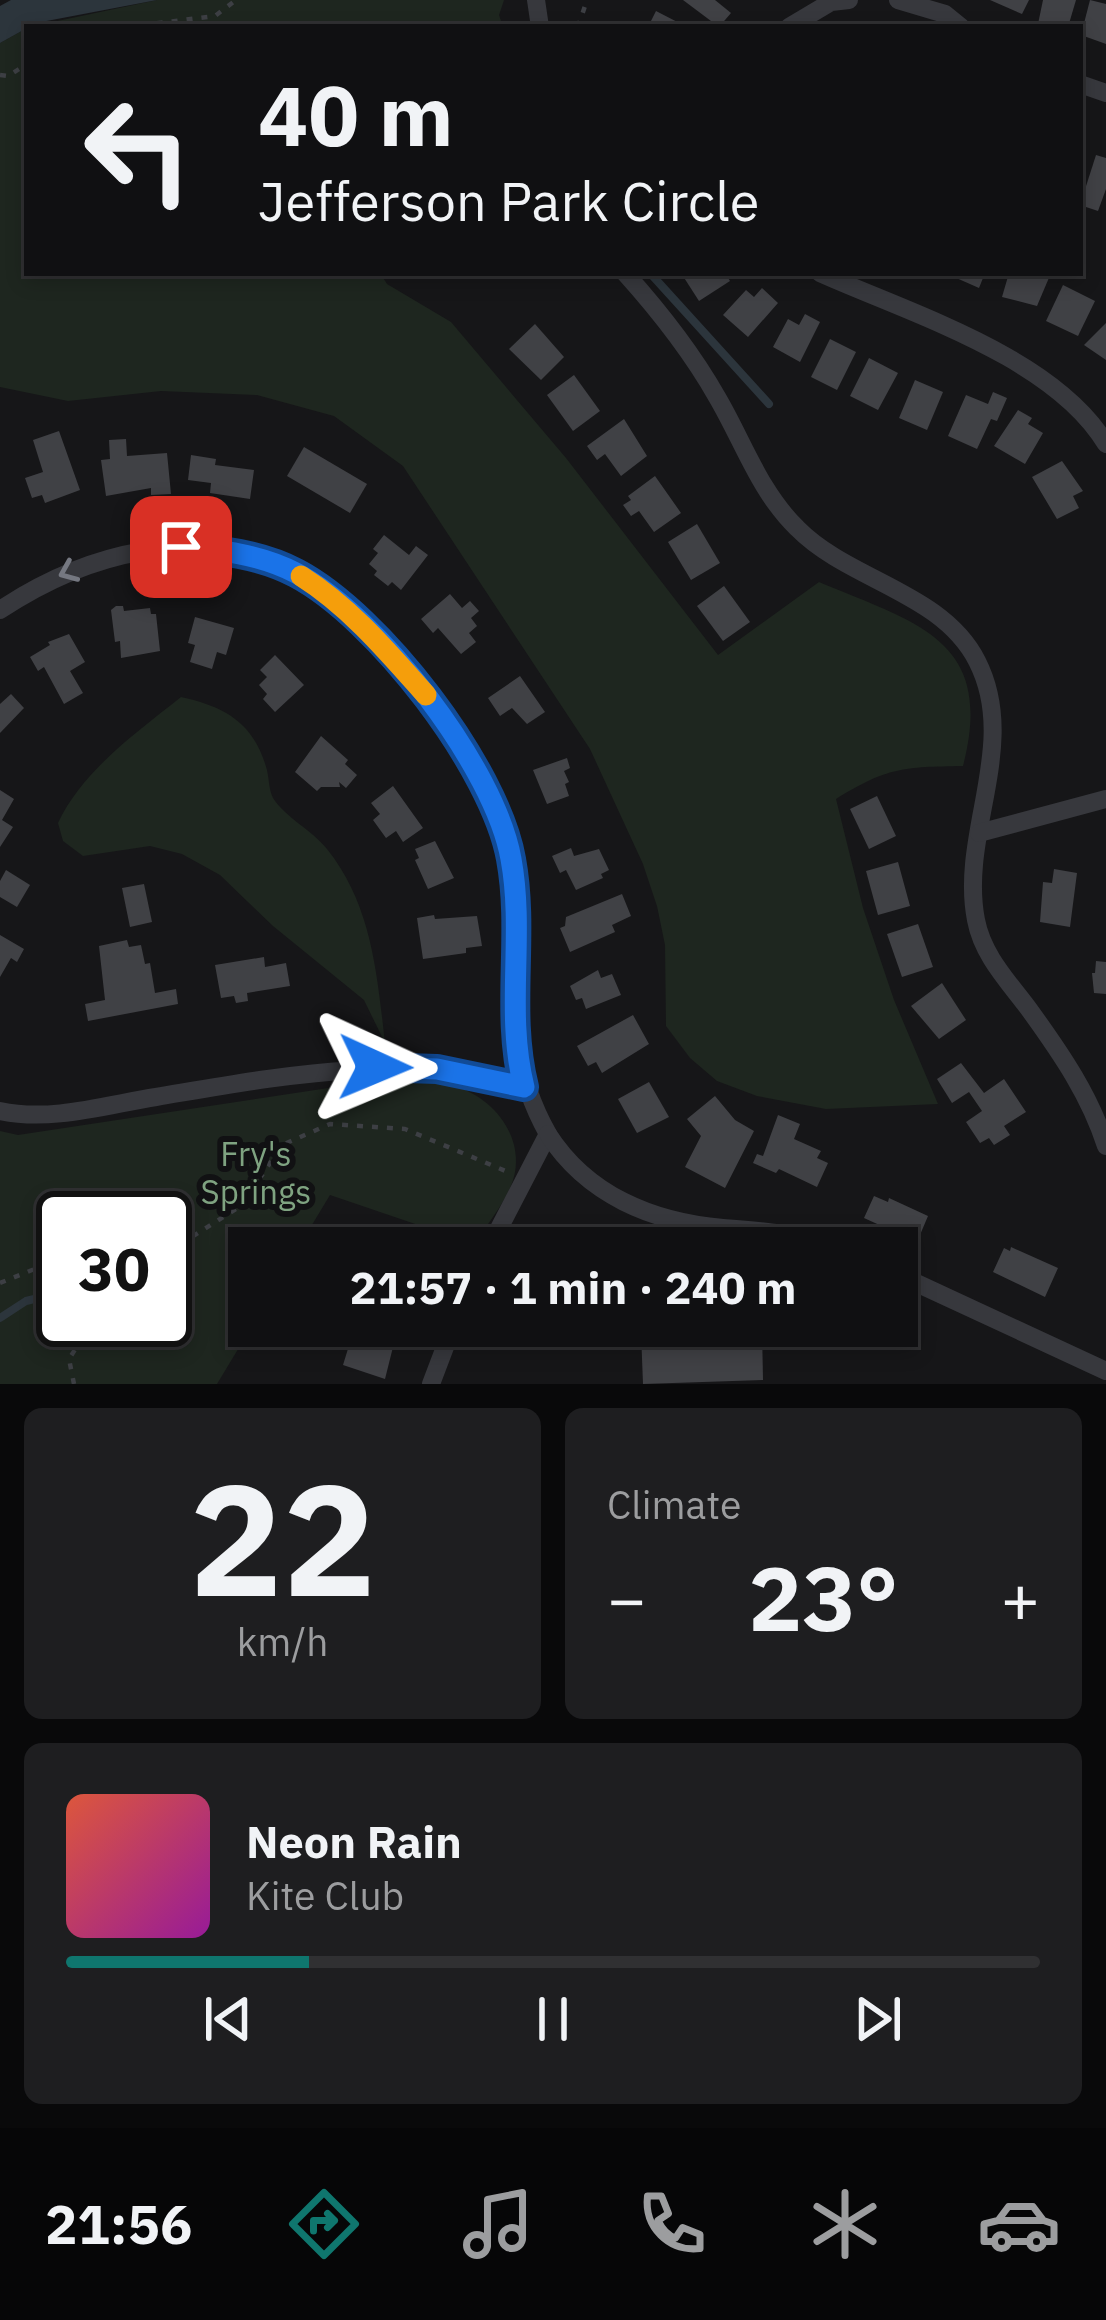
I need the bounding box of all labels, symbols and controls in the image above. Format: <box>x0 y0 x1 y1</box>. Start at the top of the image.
text: 40 m <box>258 60 454 169</box>
icon: left <box>60 72 216 228</box>
text: Jefferson Park Circle <box>258 166 760 236</box>
pin <box>130 496 232 598</box>
icon: arrive <box>148 514 214 580</box>
one-way arrow <box>59 558 80 582</box>
position arrow <box>312 1004 438 1130</box>
park label: Fry's Springs <box>201 1132 311 1213</box>
speed limit sign: 30 <box>36 1191 192 1347</box>
text: 21:57 · 1 min · 240 m <box>350 1258 796 1316</box>
text: 22 <box>189 1436 376 1639</box>
text: Climate <box>607 1479 741 1530</box>
text: 23° <box>748 1539 899 1656</box>
text: − <box>607 1555 647 1641</box>
text: + <box>1000 1555 1040 1641</box>
text: km/h <box>237 1616 328 1667</box>
text: Neon Rain <box>246 1812 462 1870</box>
text: Kite Club <box>246 1870 404 1921</box>
icon: previous <box>195 1986 261 2052</box>
icon: pause <box>520 1986 586 2052</box>
icon: next <box>845 1986 911 2052</box>
icon: directions <box>282 2182 366 2266</box>
icon: music <box>456 2182 540 2266</box>
icon: phone <box>630 2182 714 2266</box>
icon: climate <box>803 2182 887 2266</box>
icon: car <box>977 2182 1061 2266</box>
text: 21:56 <box>45 2189 192 2259</box>

